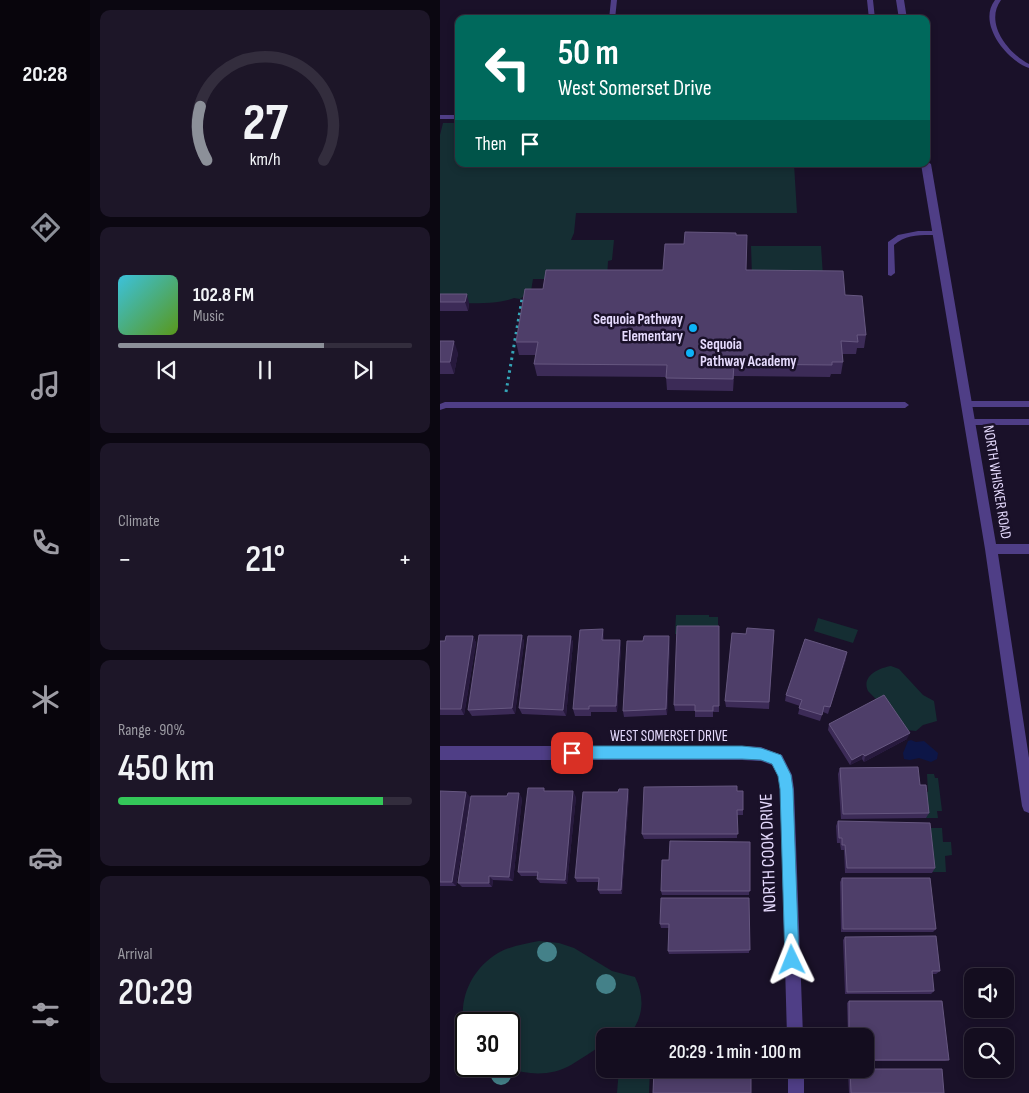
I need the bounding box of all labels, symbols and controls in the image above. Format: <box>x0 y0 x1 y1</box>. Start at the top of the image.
text: 50 m <box>558 32 619 75</box>
icon: left <box>475 35 540 100</box>
text: 20:28 <box>23 61 67 88</box>
text: West Somerset Drive <box>558 75 712 102</box>
text: 27 <box>242 92 288 155</box>
icon: arrive <box>516 130 544 158</box>
text: Then <box>475 133 506 156</box>
text: km/h <box>250 149 280 170</box>
icon: directions <box>28 210 63 245</box>
text: 102.8 FM <box>193 284 254 307</box>
text: Music <box>193 307 224 326</box>
place label: Sequoia Pathway Elementary <box>593 310 684 346</box>
marker: Sequoia Pathway Elementary <box>687 322 699 334</box>
place label: Sequoia Pathway Academy <box>700 335 797 371</box>
marker: Sequoia Pathway Academy <box>684 347 696 359</box>
icon: previous <box>153 356 181 384</box>
icon: pause <box>251 356 279 384</box>
icon: next <box>349 356 377 384</box>
icon: music <box>28 368 63 403</box>
street label: NORTH WHISKER ROAD <box>979 424 1015 540</box>
text: Climate <box>118 512 160 531</box>
icon: phone <box>28 525 63 560</box>
text: 21° <box>245 537 285 582</box>
text: − <box>118 543 132 576</box>
text: + <box>398 543 412 576</box>
icon: climate <box>28 682 63 717</box>
text: Range · 90% <box>118 721 185 740</box>
street label: WEST SOMERSET DRIVE <box>610 727 728 746</box>
pin <box>551 732 593 774</box>
icon: arrive <box>558 739 586 767</box>
text: 450 km <box>118 746 215 791</box>
street label: NORTH COOK DRIVE <box>755 793 781 913</box>
icon: car <box>28 840 63 875</box>
position arrow <box>765 933 817 985</box>
text: Arrival <box>118 945 152 964</box>
map controls <box>964 968 1014 1078</box>
button: sound <box>964 968 1014 1018</box>
text: 20:29 <box>118 970 193 1015</box>
icon: filters <box>28 997 63 1032</box>
speed limit sign: 30 <box>455 1012 520 1077</box>
button: search <box>964 1028 1014 1078</box>
text: 20:29 · 1 min · 100 m <box>669 1041 801 1064</box>

